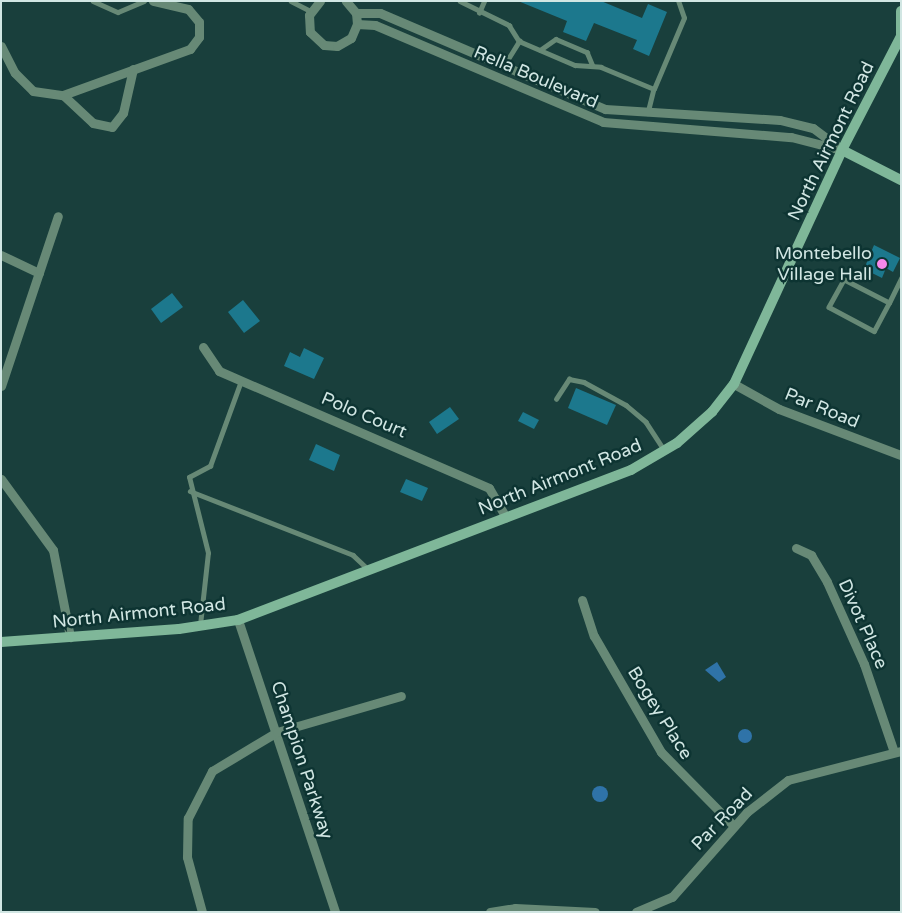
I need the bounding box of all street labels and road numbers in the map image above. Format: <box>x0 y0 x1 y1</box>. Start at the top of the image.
street label: Rella Boulevard <box>470 41 602 113</box>
street label: North Airmont Road <box>783 58 879 224</box>
street label: Par Road <box>782 383 862 433</box>
street label: Polo Court <box>318 387 410 443</box>
street label: North Airmont Road <box>475 434 645 520</box>
street label: Divot Place <box>834 576 892 672</box>
street label: North Airmont Road <box>51 593 227 633</box>
street label: Bogey Place <box>623 663 697 763</box>
street label: Champion Parkway <box>266 678 338 842</box>
street label: Par Road <box>687 783 757 855</box>

